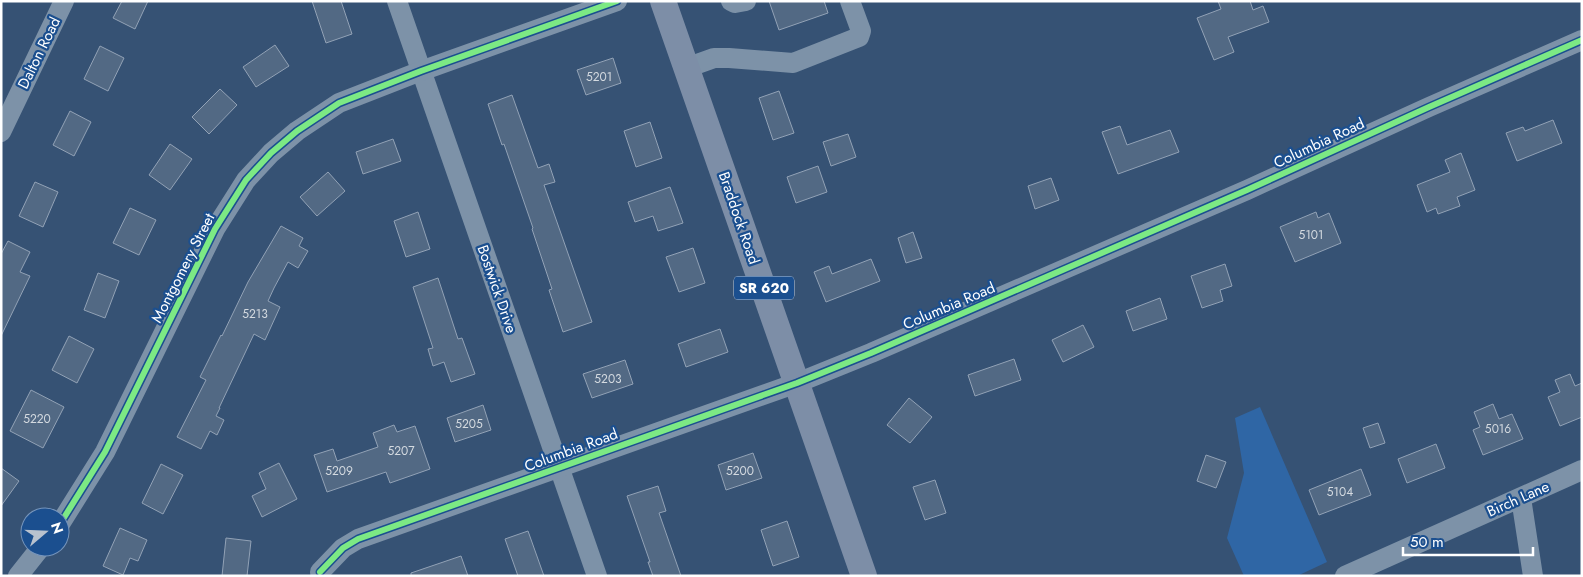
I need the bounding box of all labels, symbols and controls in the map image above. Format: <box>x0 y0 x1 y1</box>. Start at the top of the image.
street label: Dalton Road <box>12 13 66 93</box>
house number: 5201 <box>586 68 612 86</box>
street label: Columbia Road <box>1270 112 1368 174</box>
street label: Braddock Road <box>713 169 765 267</box>
street label: Montgomery Street <box>146 209 220 327</box>
house number: 5101 <box>1299 226 1323 244</box>
street label: Bostwick Drive <box>472 242 522 336</box>
road number: SR 620 <box>734 276 794 300</box>
street label: Columbia Road <box>900 277 998 335</box>
house number: 5213 <box>242 305 268 323</box>
house number: 5203 <box>594 370 622 388</box>
house number: 5220 <box>23 410 51 428</box>
house number: 5205 <box>455 415 483 433</box>
house number: 5016 <box>1485 420 1511 438</box>
street label: Columbia Road <box>521 423 621 477</box>
house number: 5207 <box>387 442 415 460</box>
house number: 5209 <box>325 462 353 480</box>
house number: 5200 <box>726 462 754 480</box>
street label: Birch Lane <box>1483 475 1553 523</box>
house number: 5104 <box>1327 483 1353 501</box>
north arrow <box>20 507 70 557</box>
text: N <box>46 519 69 536</box>
scale bar <box>1403 524 1533 556</box>
text: 50 m <box>1410 531 1444 553</box>

